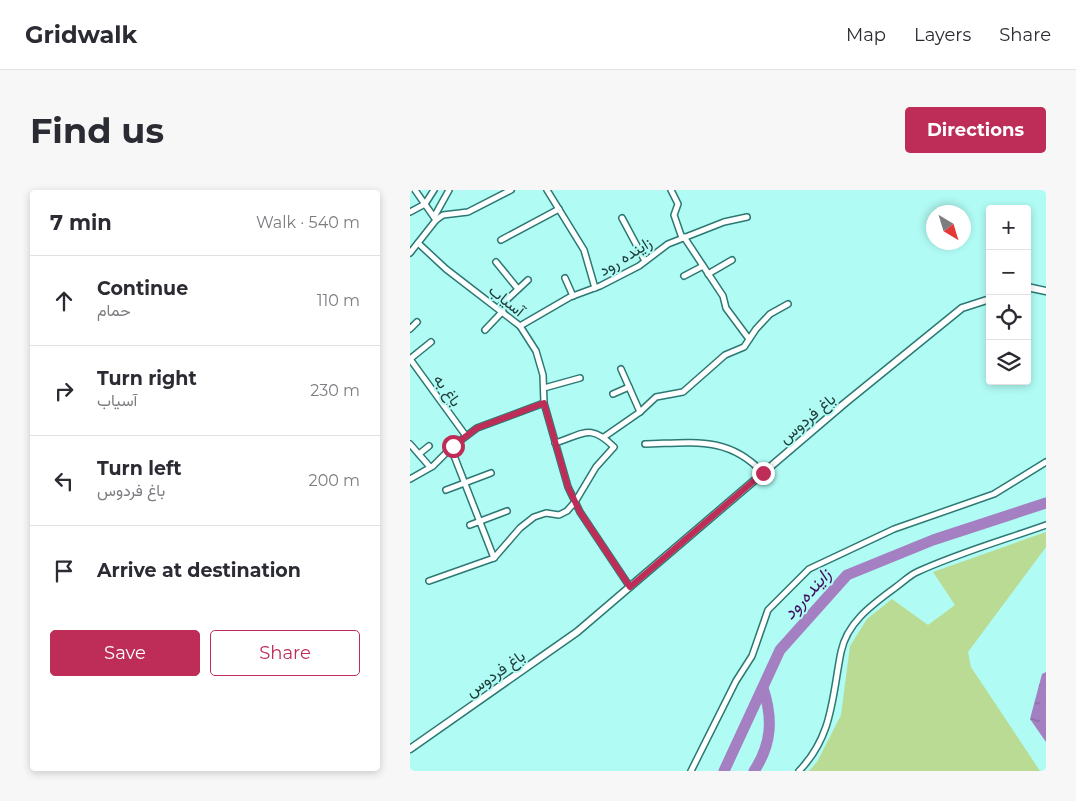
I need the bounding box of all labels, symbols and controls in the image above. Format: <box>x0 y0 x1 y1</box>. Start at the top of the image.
text: Gridwalk <box>25 20 137 49</box>
text: Map <box>846 24 886 46</box>
text: Layers <box>914 24 971 46</box>
text: Share <box>999 24 1051 46</box>
button: Directions <box>905 107 1046 153</box>
text: Find us <box>30 109 164 152</box>
north arrow <box>926 205 971 250</box>
map controls <box>986 205 1031 385</box>
button: + <box>986 205 1031 250</box>
text: 7 min <box>50 210 112 235</box>
text: Walk · 540 m <box>256 213 360 232</box>
street label: زاینده رود <box>595 233 656 281</box>
button: − <box>986 250 1031 295</box>
text: Continue <box>97 277 188 300</box>
street label: آسیاب <box>485 280 529 321</box>
icon: ahead <box>50 287 78 315</box>
text: 110 m <box>317 291 360 310</box>
button: locate <box>986 295 1031 340</box>
text: حمام <box>97 301 131 320</box>
button: layers <box>986 340 1031 385</box>
text: Turn right <box>97 367 197 390</box>
street label: باغ به <box>428 370 466 411</box>
icon: right <box>50 377 78 405</box>
text: 230 m <box>310 381 360 400</box>
street label: باغ فردوس <box>775 389 841 449</box>
text: آسیاب <box>97 391 137 410</box>
route start <box>442 435 465 458</box>
text: Turn left <box>97 457 182 480</box>
route end <box>752 462 775 485</box>
icon: left <box>50 467 78 495</box>
text: 200 m <box>309 471 360 490</box>
text: باغ فردوس <box>97 481 165 500</box>
icon: arrive <box>50 557 78 585</box>
text: Arrive at destination <box>97 559 301 582</box>
water label: زاینده‌رود <box>778 563 836 624</box>
button: Save <box>50 630 200 676</box>
button: Share <box>210 630 360 676</box>
street label: باغ فردوس <box>462 646 530 702</box>

